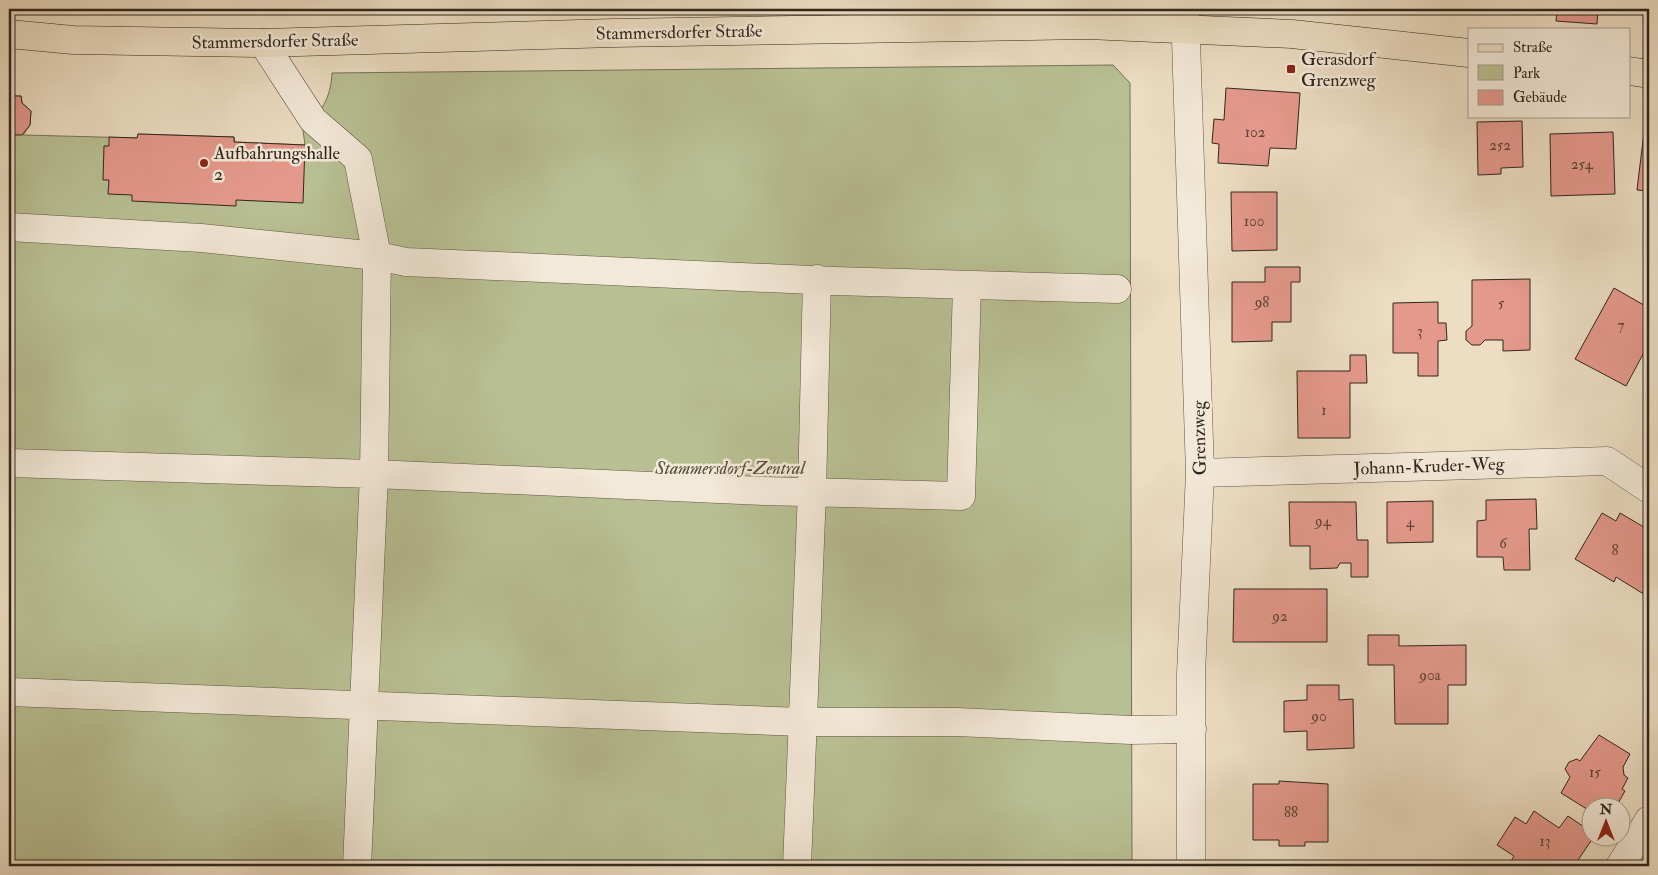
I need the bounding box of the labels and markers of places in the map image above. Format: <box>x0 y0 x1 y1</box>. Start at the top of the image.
place label: Gerasdorf Grenzweg <box>1301 48 1377 92</box>
marker: Gerasdorf Grenzweg <box>1285 63 1297 75</box>
place label: Aufbahrungshalle 2 <box>213 142 340 186</box>
marker: Aufbahrungshalle 2 <box>198 157 210 169</box>

